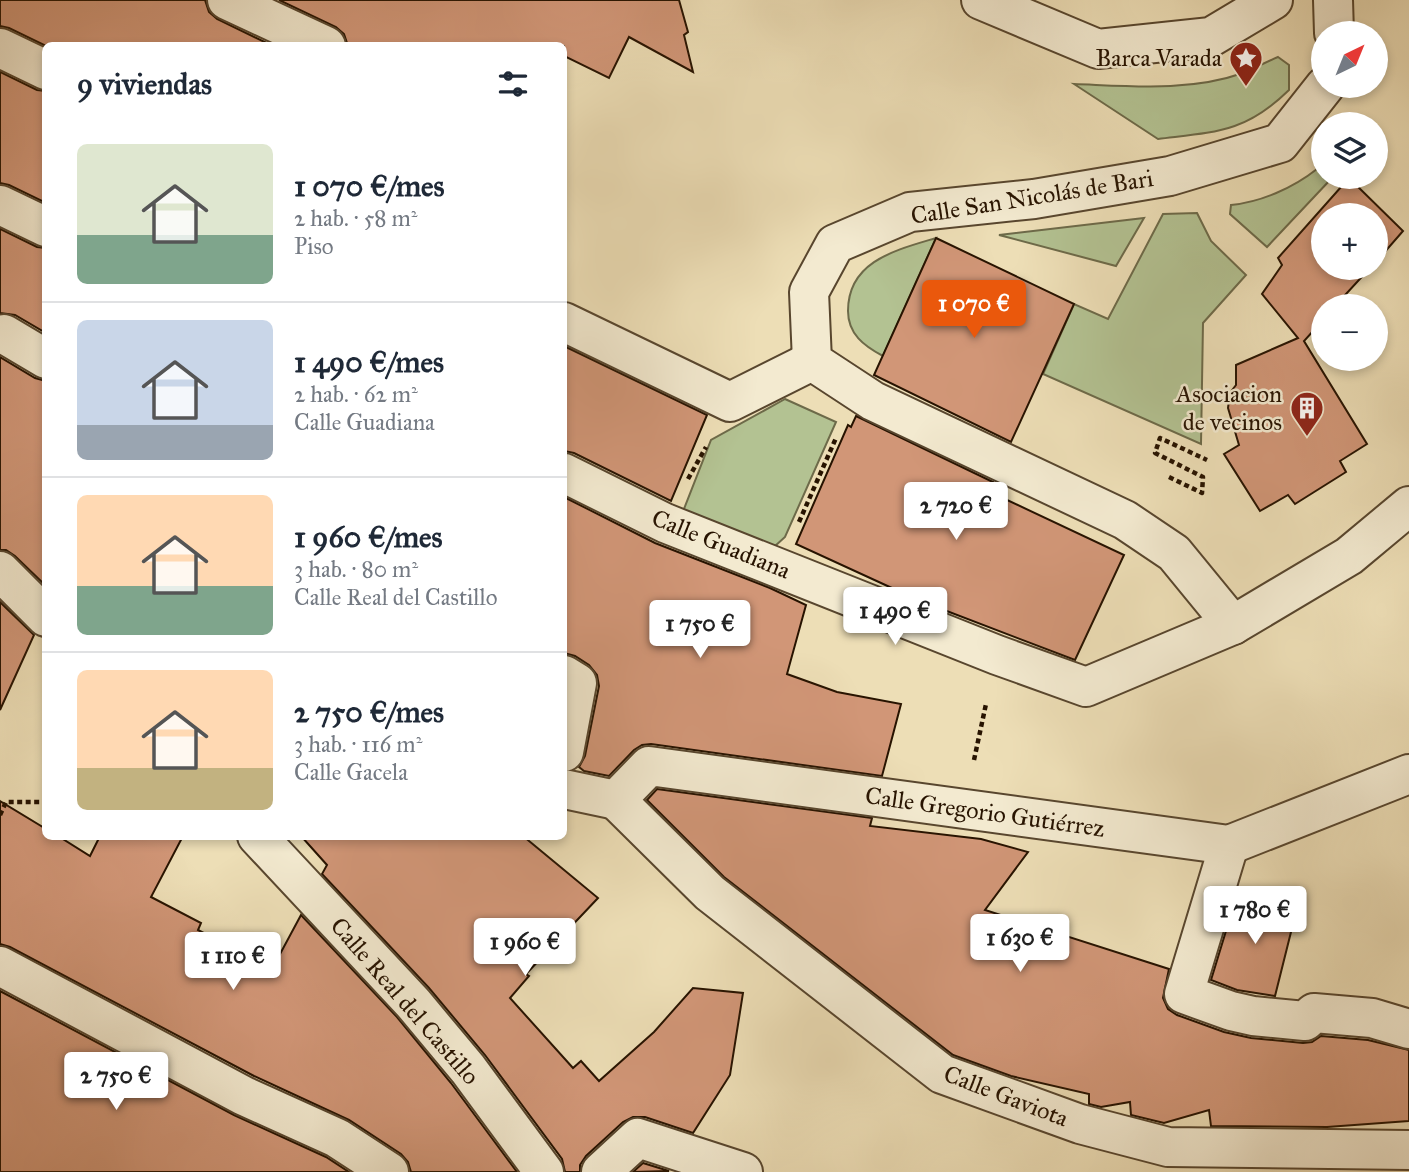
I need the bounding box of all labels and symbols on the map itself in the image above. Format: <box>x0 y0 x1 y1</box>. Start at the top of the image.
north arrow <box>1311 21 1388 98</box>
place icon: Barca Varada <box>1227 39 1265 88</box>
place label: Barca Varada <box>1095 43 1223 73</box>
street label: Calle San Nicolás de Bari <box>909 163 1156 231</box>
pin: 1 070 € <box>909 280 1039 340</box>
place label: Asociacion de vecinos <box>1175 379 1282 437</box>
building icon: Asociacion de vecinos <box>1288 389 1326 438</box>
pin: 2 720 € <box>891 482 1021 542</box>
street label: Calle Guadiana <box>647 503 796 586</box>
pin: 1 490 € <box>830 588 960 647</box>
pin: 1 750 € <box>635 600 765 660</box>
street label: Calle Gregorio Gutiérrez <box>863 780 1107 844</box>
pin: 1 780 € <box>1190 886 1320 946</box>
street label: Calle Real del Castillo <box>324 911 486 1091</box>
pin: 1 630 € <box>955 914 1085 974</box>
pin: 1 960 € <box>460 918 590 978</box>
pin: 1 110 € <box>168 932 298 992</box>
pin: 2 750 € <box>51 1052 181 1112</box>
street label: Calle Gaviota <box>939 1059 1073 1134</box>

